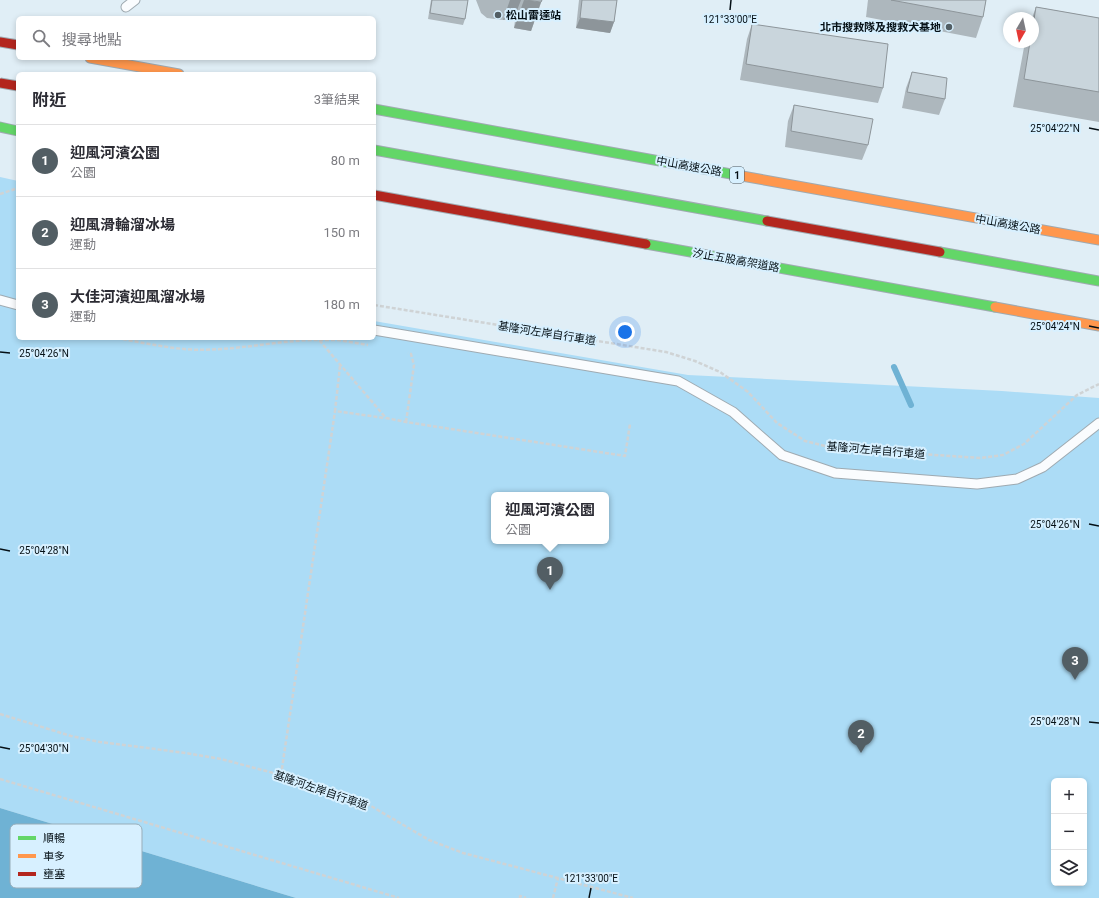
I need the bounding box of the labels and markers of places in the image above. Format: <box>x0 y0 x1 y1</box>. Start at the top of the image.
place label: 松山雷達站 <box>506 9 561 22</box>
marker: 松山雷達站 <box>493 10 503 20</box>
place label: 北市搜救隊及搜救犬基地 <box>820 21 941 34</box>
marker: 北市搜救隊及搜救犬基地 <box>944 22 954 32</box>
pin: 1 <box>537 557 563 590</box>
pin: 3 <box>1062 647 1088 680</box>
pin: 2 <box>848 720 874 753</box>

